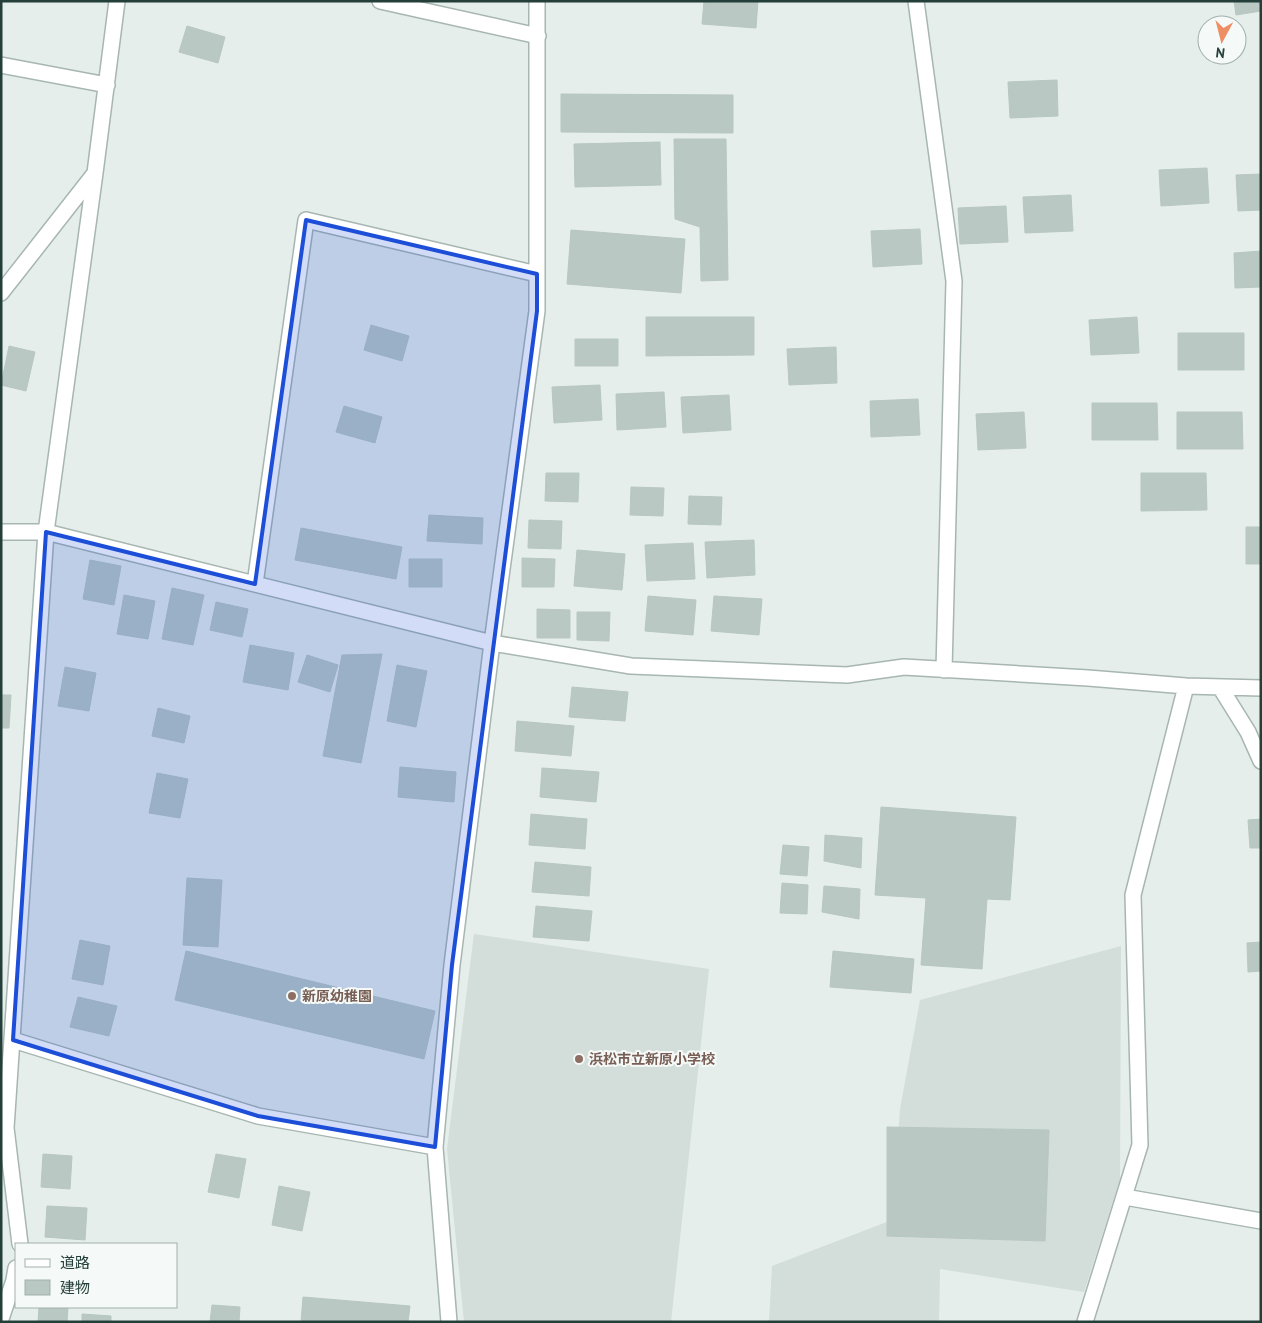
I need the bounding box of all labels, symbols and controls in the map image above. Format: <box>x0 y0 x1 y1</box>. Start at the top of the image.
north arrow <box>1197 15 1247 65</box>
text: N <box>1215 43 1226 62</box>
place label: 新原幼稚園 <box>302 987 372 1005</box>
marker: 新原幼稚園 <box>286 990 298 1002</box>
place label: 浜松市立新原小学校 <box>589 1050 715 1068</box>
marker: 浜松市立新原小学校 <box>573 1053 585 1065</box>
legend <box>15 1243 178 1308</box>
text: 道路 <box>60 1253 90 1272</box>
text: 建物 <box>60 1278 90 1297</box>

